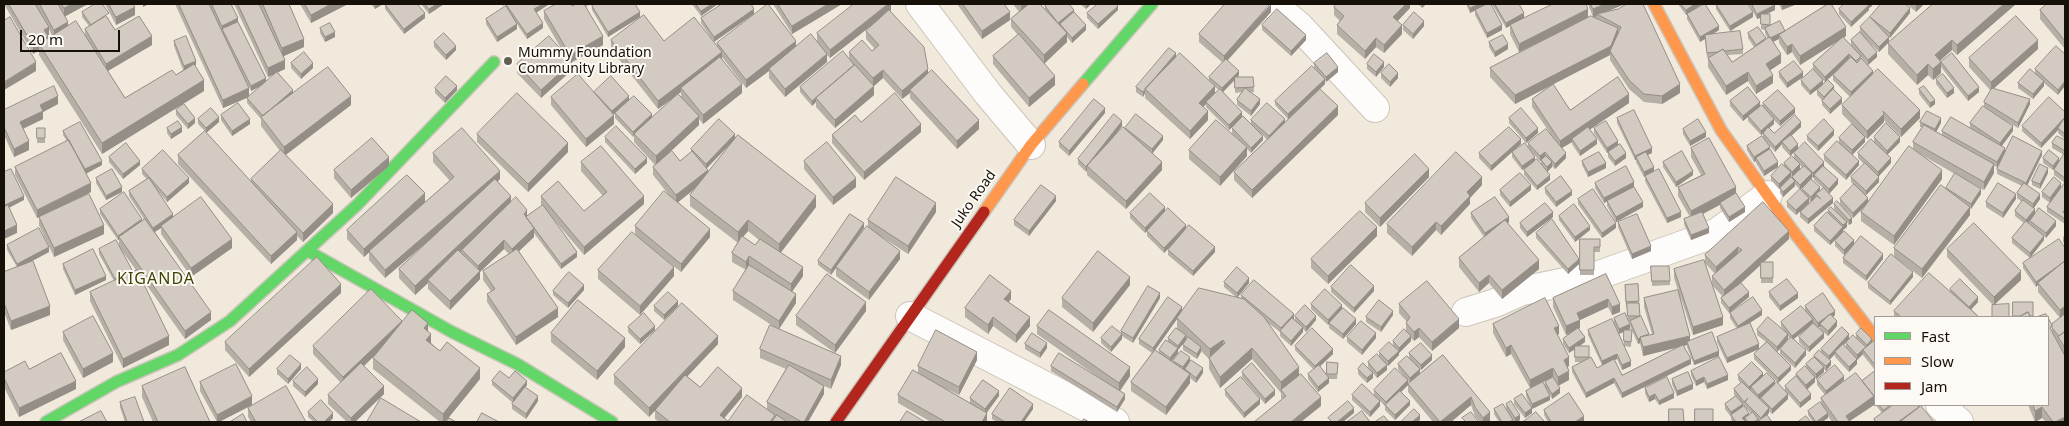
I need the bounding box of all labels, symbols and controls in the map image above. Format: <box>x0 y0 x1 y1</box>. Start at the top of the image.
scale bar <box>22 20 122 52</box>
text: 20 m <box>28 29 63 49</box>
place label: Mummy Foundation Community Library <box>518 45 652 78</box>
marker: Mummy Foundation Community Library <box>502 55 514 67</box>
street label: Juko Road <box>948 167 1000 231</box>
district label: KIGANDA <box>116 269 196 289</box>
legend <box>1874 316 2049 406</box>
text: Fast <box>1921 326 1950 346</box>
text: Slow <box>1921 351 1954 371</box>
text: Jam <box>1921 376 1948 396</box>

